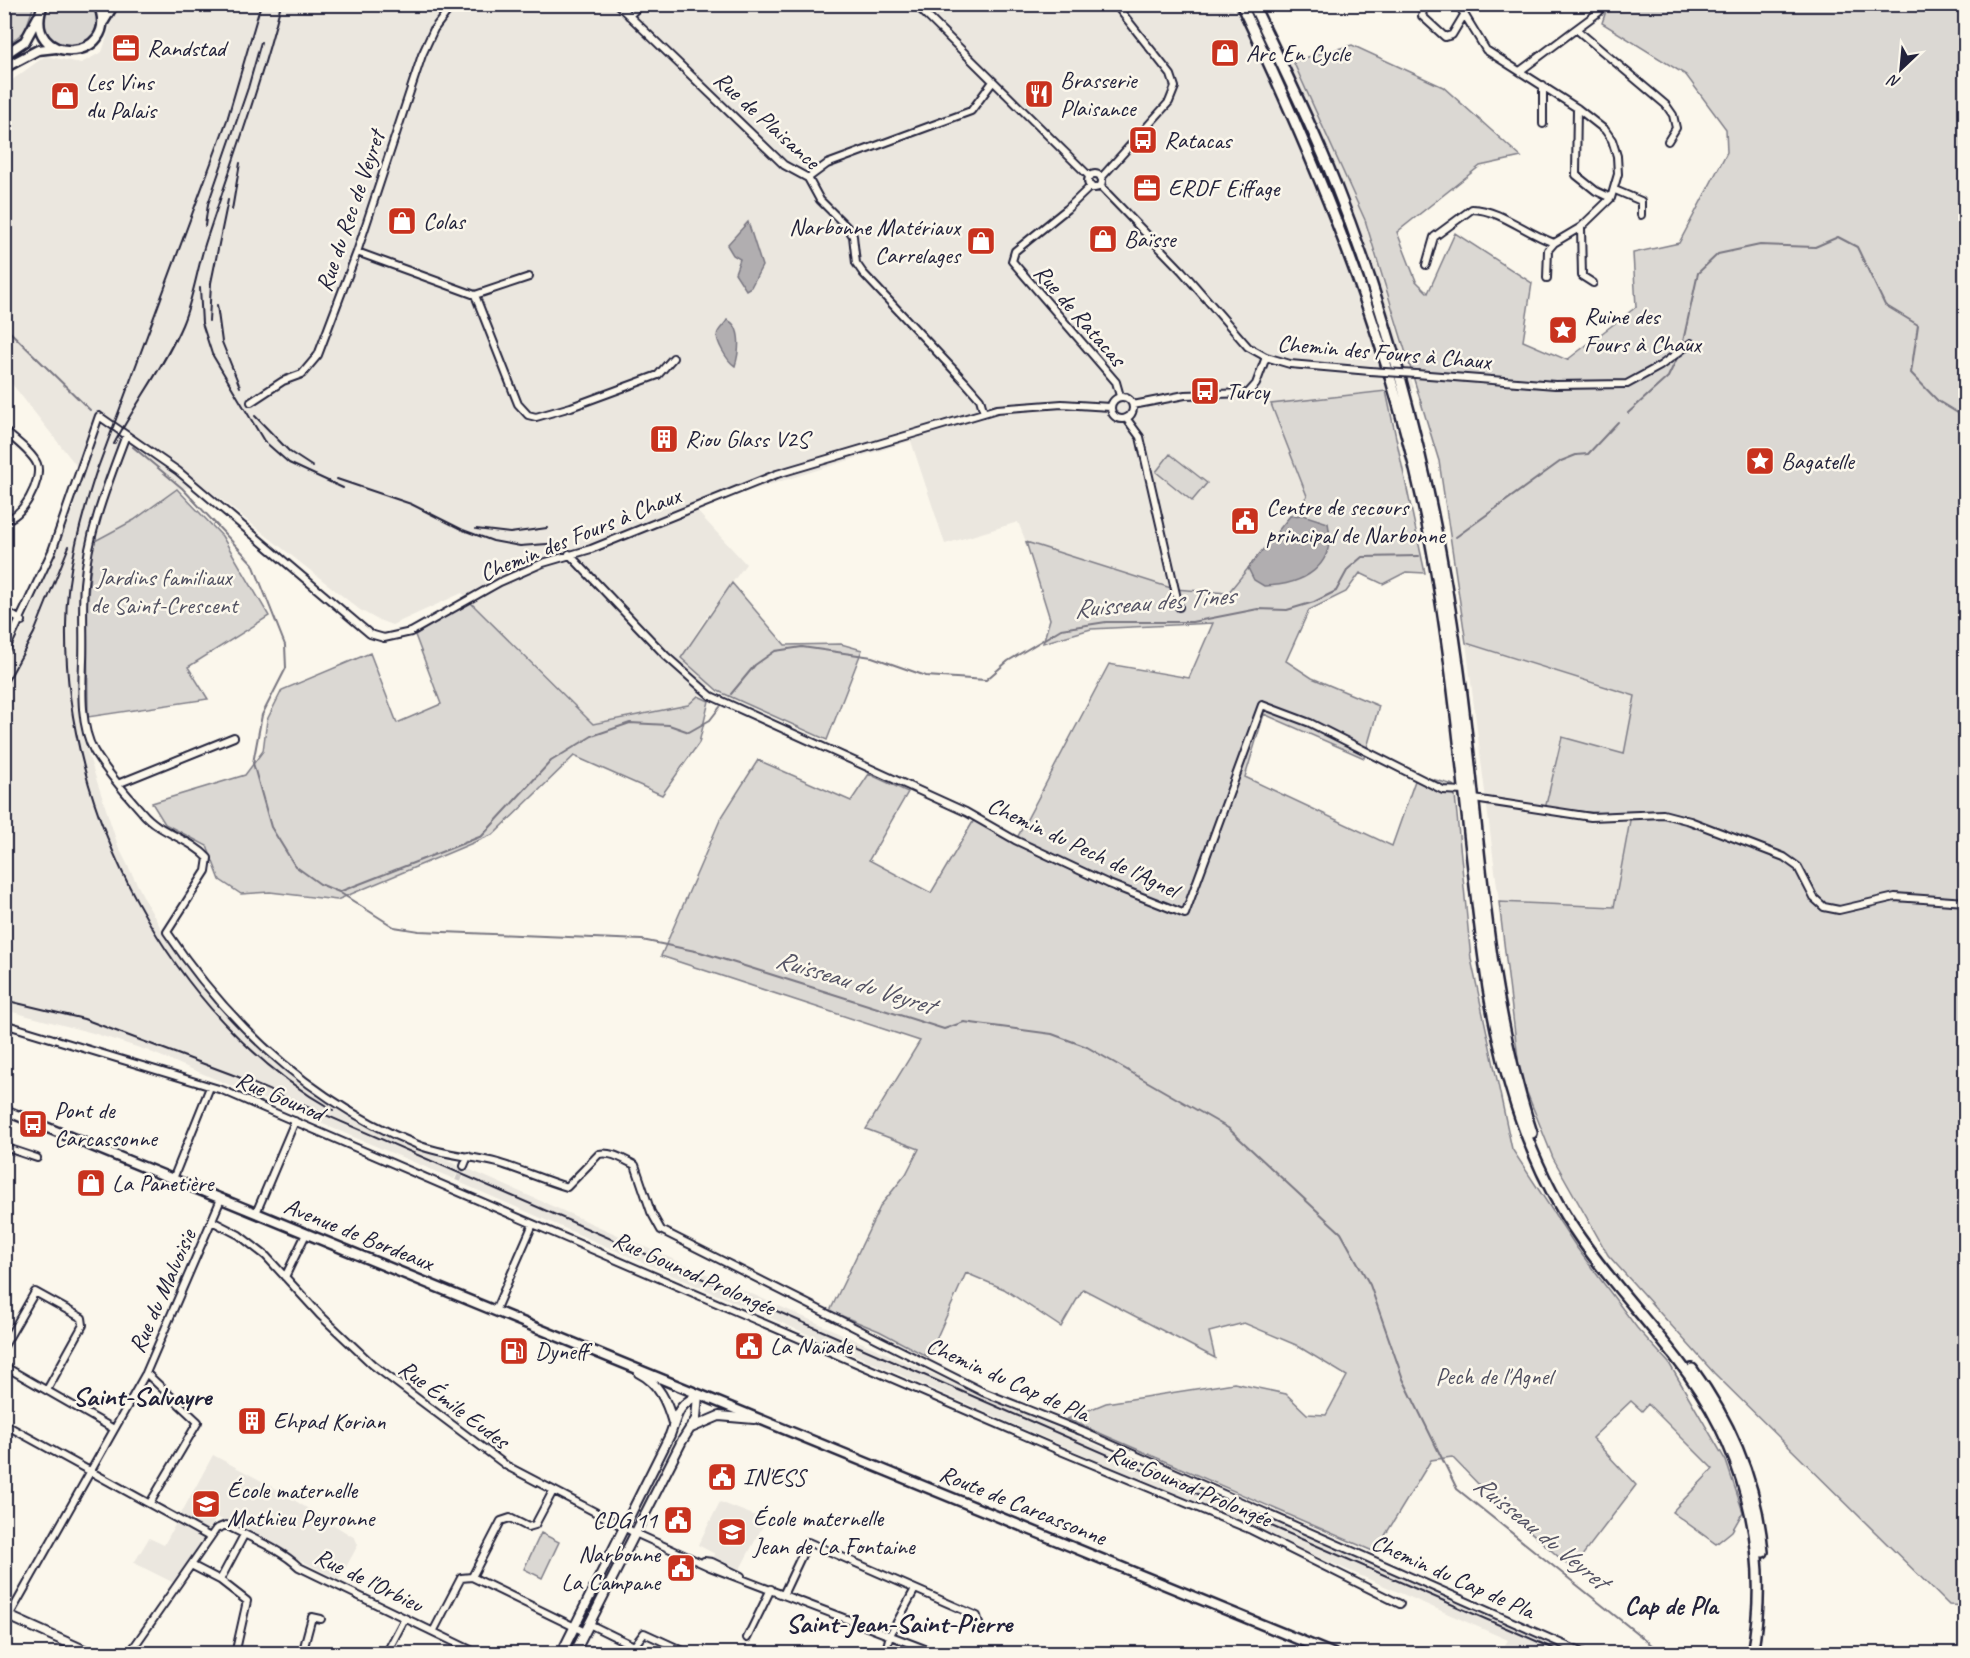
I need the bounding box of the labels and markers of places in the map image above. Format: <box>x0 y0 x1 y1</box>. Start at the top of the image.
office icon: Randstad <box>110 32 142 64</box>
place label: Randstad <box>147 33 229 63</box>
shop icon: Arc En Cycle <box>1209 37 1241 69</box>
place label: Arc En Cycle <box>1246 38 1352 68</box>
place label: Brasserie Plaisance <box>1060 65 1139 123</box>
place label: Les Vins du Palais <box>86 67 158 125</box>
restaurant icon: Brasserie Plaisance <box>1023 78 1055 110</box>
shop icon: Les Vins du Palais <box>49 80 81 112</box>
bus stop icon: Ratacas <box>1127 124 1159 156</box>
place label: Ratacas <box>1164 125 1233 155</box>
office icon: ERDF Eiffage <box>1131 172 1163 204</box>
place label: ERDF Eiffage <box>1168 173 1282 203</box>
shop icon: Colas <box>386 205 418 237</box>
place label: Colas <box>423 206 466 236</box>
place label: Narbonne Matériaux Carrelages <box>789 212 962 270</box>
shop icon: Baïsse <box>1087 223 1119 255</box>
place label: Baïsse <box>1124 224 1178 254</box>
shop icon: Narbonne Matériaux Carrelages <box>965 225 997 257</box>
place label: Ruine des Fours à Chaux <box>1584 301 1703 359</box>
place icon: Ruine des Fours à Chaux <box>1547 314 1579 346</box>
bus stop icon: Turcy <box>1189 375 1221 407</box>
place label: Turcy <box>1226 376 1271 406</box>
building icon: Riou Glass V2S <box>648 423 680 455</box>
place label: Riou Glass V2S <box>685 424 813 454</box>
place icon: Bagatelle <box>1744 445 1776 477</box>
place label: Bagatelle <box>1781 446 1856 476</box>
place label: Centre de secours principal de Narbonne <box>1266 492 1447 550</box>
public building icon: Centre de secours principal de Narbonne <box>1229 505 1261 537</box>
place label: Pont de Carcassonne <box>54 1095 159 1153</box>
bus stop icon: Pont de Carcassonne <box>17 1108 49 1140</box>
shop icon: La Panetière <box>75 1167 107 1199</box>
place label: La Panetière <box>112 1168 216 1198</box>
public building icon: La Naïade <box>733 1330 765 1362</box>
place label: La Naïade <box>770 1331 854 1361</box>
fuel station icon: Dyneff <box>498 1335 530 1367</box>
place label: Dyneff <box>535 1336 593 1366</box>
building icon: Ehpad Korian <box>236 1405 268 1437</box>
place label: Ehpad Korian <box>273 1406 386 1436</box>
public building icon: IN'ESS <box>706 1461 738 1493</box>
place label: IN'ESS <box>743 1462 809 1492</box>
place label: École maternelle Mathieu Peyronne <box>227 1475 376 1533</box>
school or university icon: École maternelle Mathieu Peyronne <box>190 1488 222 1520</box>
place label: École maternelle Jean de La Fontaine <box>752 1503 917 1561</box>
public building icon: CDG 11 <box>662 1504 694 1536</box>
place label: CDG 11 <box>592 1505 658 1535</box>
school or university icon: École maternelle Jean de La Fontaine <box>716 1516 748 1548</box>
place label: Narbonne La Campane <box>561 1539 662 1597</box>
public building icon: Narbonne La Campane <box>665 1552 697 1584</box>

